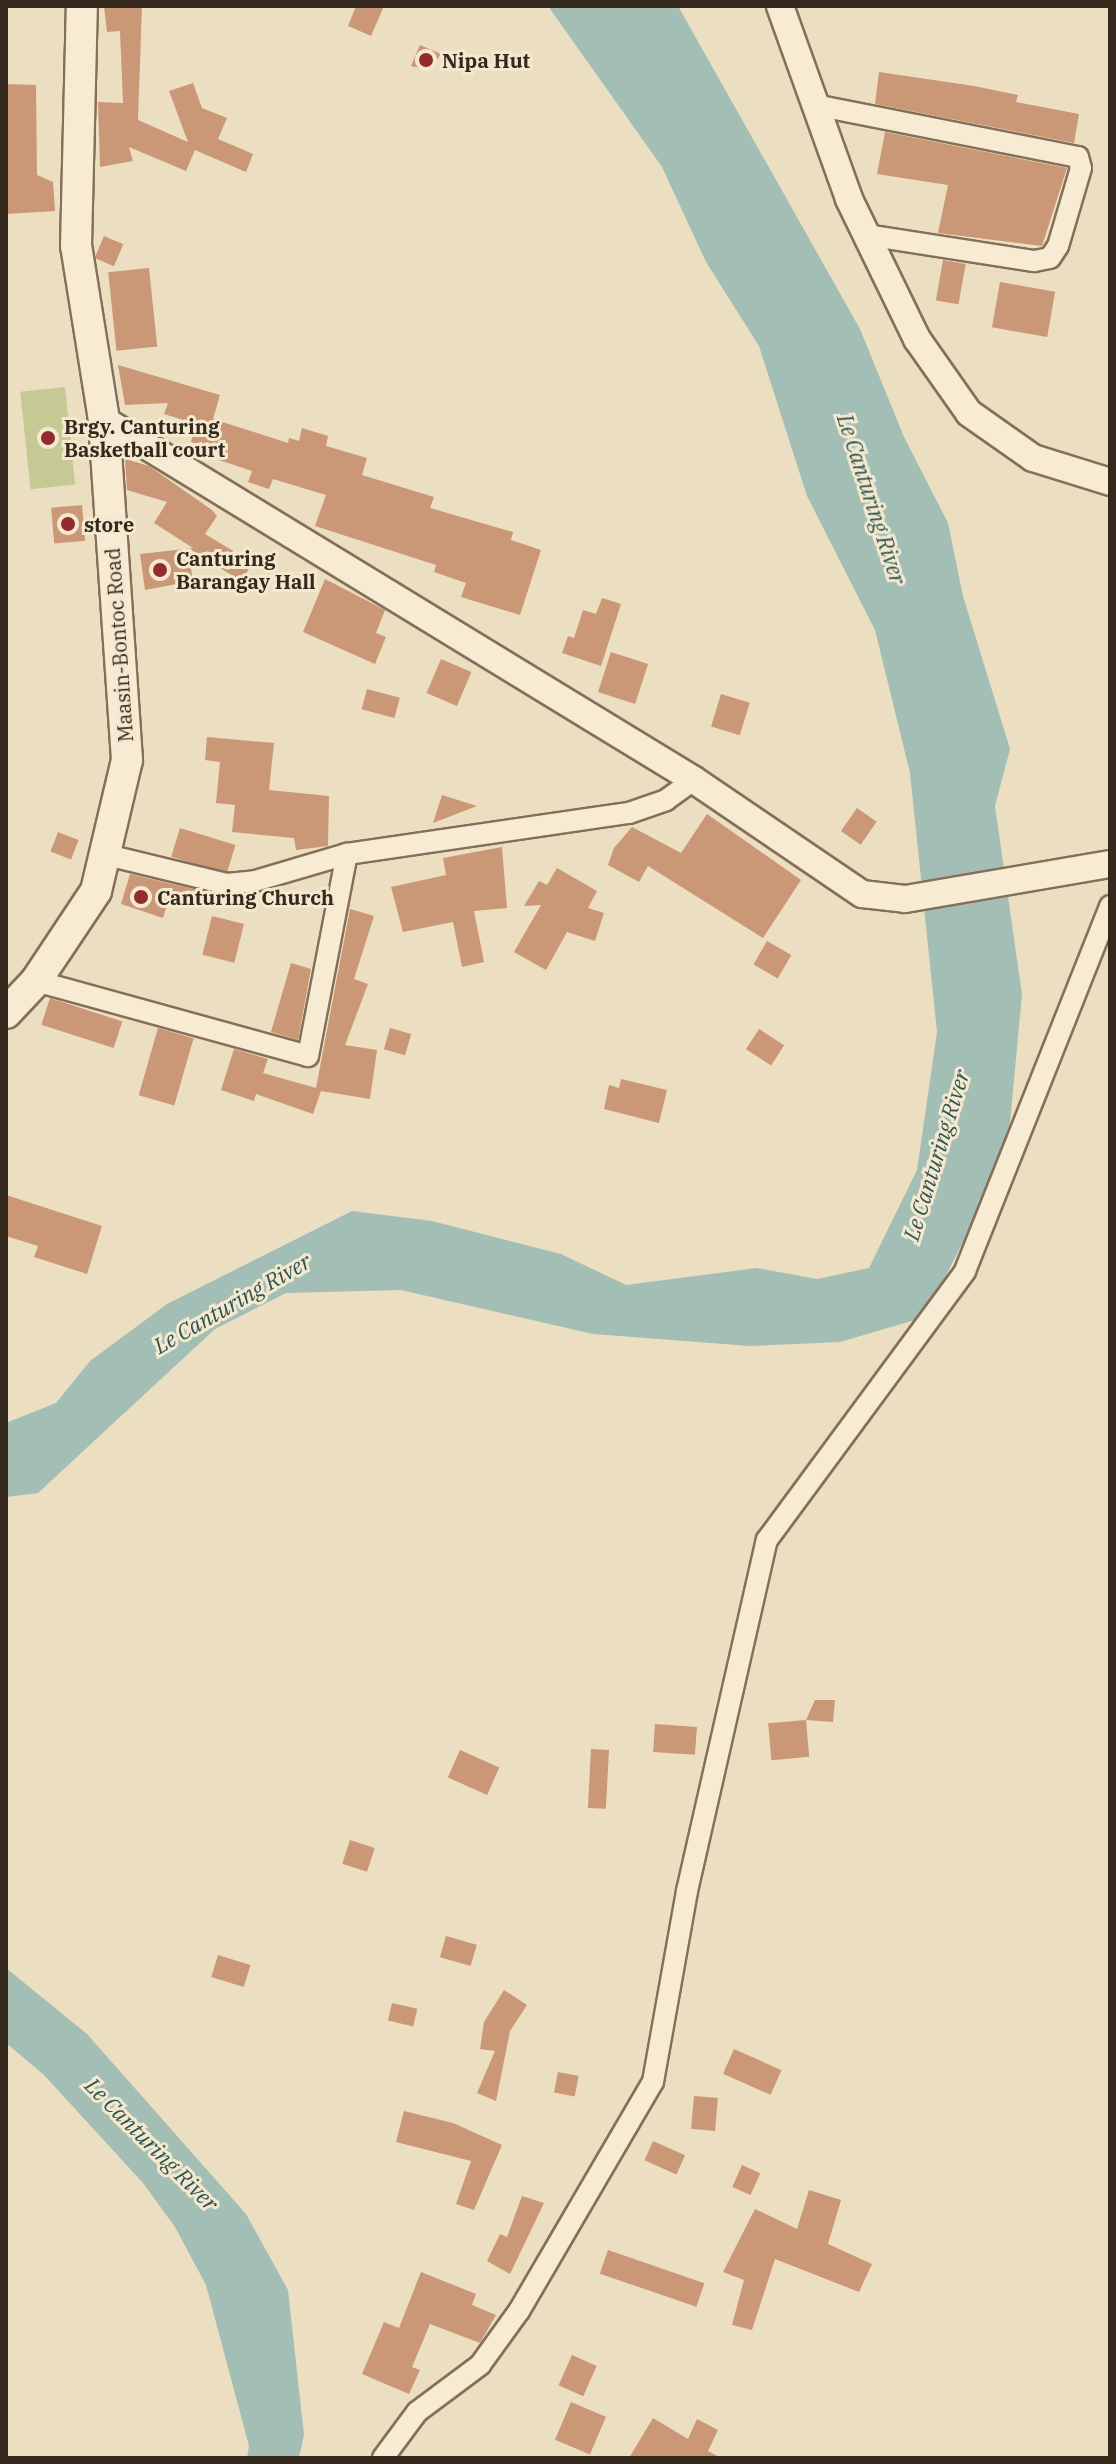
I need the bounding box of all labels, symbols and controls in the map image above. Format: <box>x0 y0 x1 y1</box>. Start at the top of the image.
place label: Nipa Hut <box>442 48 530 72</box>
marker: Nipa Hut <box>417 51 435 69</box>
water label: Le Canturing River <box>832 411 912 587</box>
place label: Brgy. Canturing Basketball court <box>64 414 225 461</box>
marker: Brgy. Canturing Basketball court <box>39 429 57 447</box>
place label: store <box>84 512 134 536</box>
marker: store <box>59 515 77 533</box>
place label: Canturing Barangay Hall <box>176 546 315 593</box>
street label: Maasin-Bontoc Road <box>100 547 138 743</box>
marker: Canturing Barangay Hall <box>151 561 169 579</box>
place label: Canturing Church <box>157 885 334 909</box>
marker: Canturing Church <box>132 888 150 906</box>
water label: Le Canturing River <box>897 1066 975 1244</box>
water label: Le Canturing River <box>149 1247 315 1359</box>
water label: Le Canturing River <box>80 2072 224 2216</box>

